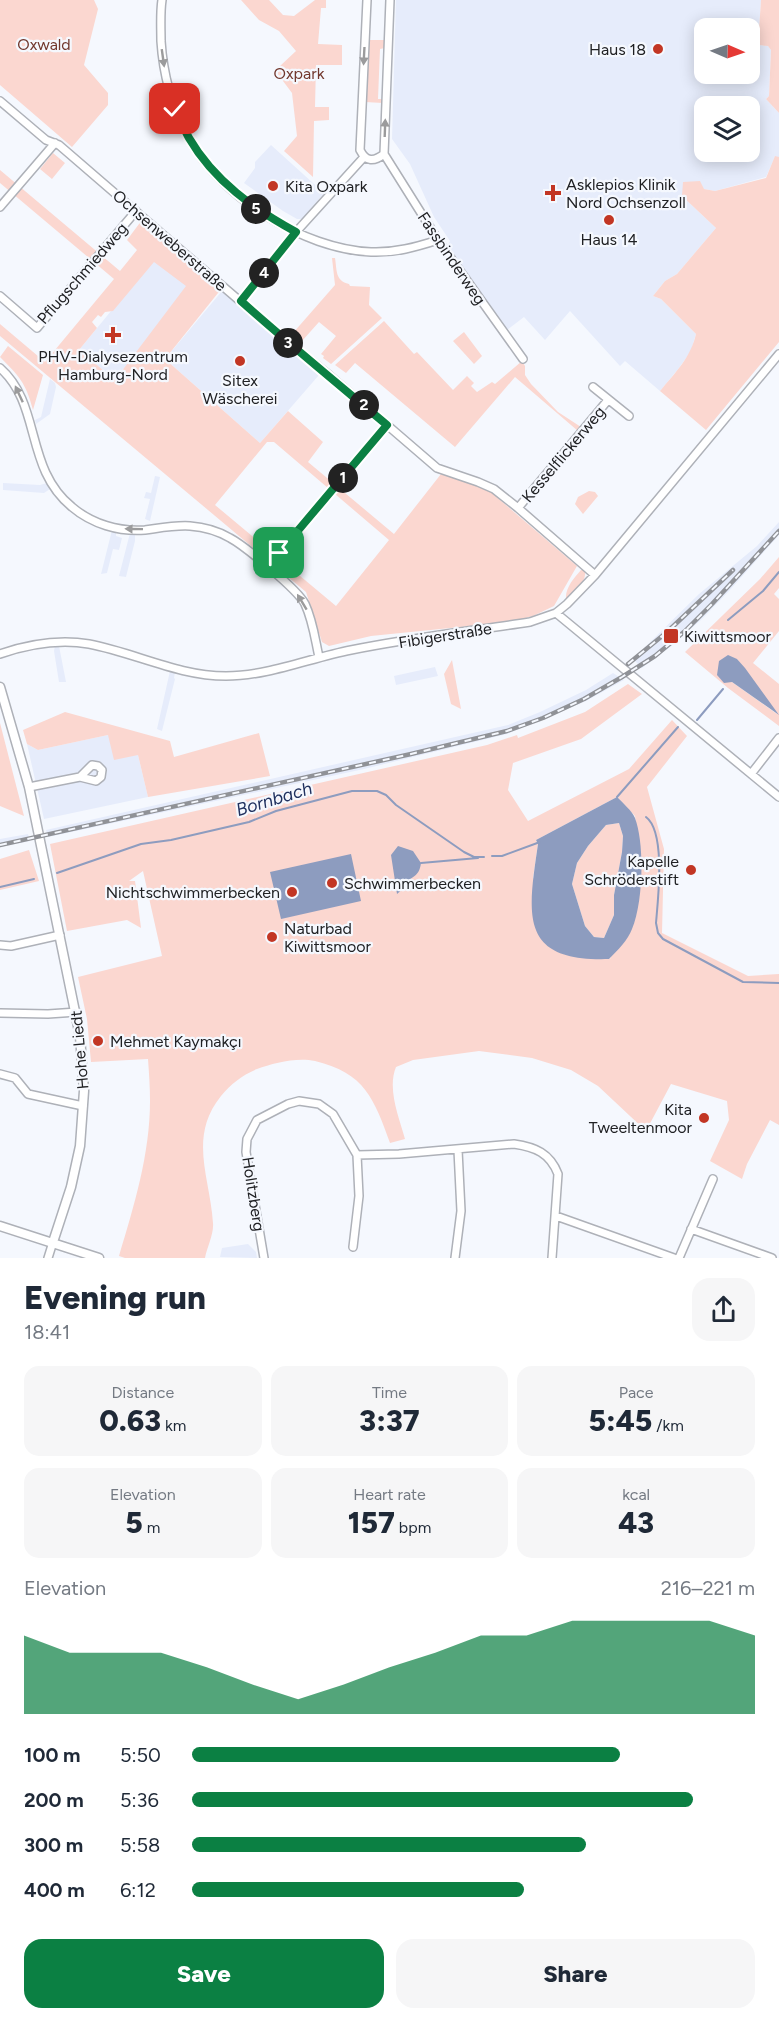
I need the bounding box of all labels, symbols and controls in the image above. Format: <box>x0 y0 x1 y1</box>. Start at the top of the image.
north arrow <box>694 18 760 84</box>
map controls <box>694 18 760 162</box>
park label: Oxwald <box>17 35 71 54</box>
place label: Haus 18 <box>589 40 646 59</box>
marker: Haus 18 <box>651 42 665 56</box>
one-way arrow <box>360 46 369 65</box>
one-way arrow <box>159 49 168 68</box>
park label: Oxpark <box>274 64 325 83</box>
pin <box>149 83 200 134</box>
icon: check <box>158 92 191 125</box>
button: layers <box>694 96 760 162</box>
one-way arrow <box>380 118 389 137</box>
place label: Asklepios Klinik Nord Ochsenzoll <box>566 175 686 212</box>
place label: Kita Oxpark <box>285 177 368 196</box>
marker: Kita Oxpark <box>266 179 280 193</box>
marker: Asklepios Klinik Nord Ochsenzoll <box>544 184 562 202</box>
street label: Ochsenweberstraße <box>109 186 231 295</box>
pin: 5 <box>241 194 271 224</box>
text: 5 <box>251 199 261 218</box>
street label: Fassbinderweg <box>414 208 490 308</box>
marker: Haus 14 <box>602 213 616 227</box>
street label: Pflugschmiedweg <box>33 219 132 328</box>
place label: Haus 14 <box>580 230 638 249</box>
pin: 4 <box>249 258 279 288</box>
text: 4 <box>259 263 269 282</box>
marker: PHV-Dialysezentrum Hamburg-Nord <box>104 326 122 344</box>
pin: 3 <box>273 328 303 358</box>
text: 3 <box>284 333 292 352</box>
place label: PHV-Dialysezentrum Hamburg-Nord <box>38 347 188 384</box>
marker: Sitex Wäscherei <box>233 354 247 368</box>
place label: Sitex Wäscherei <box>202 371 278 408</box>
one-way arrow <box>15 385 24 402</box>
pin: 2 <box>349 390 379 420</box>
text: 2 <box>359 395 369 414</box>
street label: Kesselflickerweg <box>518 402 609 506</box>
pin: 1 <box>328 463 358 493</box>
text: 1 <box>340 468 346 487</box>
one-way arrow <box>125 525 144 534</box>
pin <box>253 527 304 578</box>
icon: arrive <box>262 536 295 569</box>
one-way arrow <box>296 594 307 610</box>
street label: Fibigerstraße <box>397 619 493 652</box>
marker: Kiwittsmoor <box>662 627 680 645</box>
place label: Kiwittsmoor <box>684 627 771 646</box>
water label: Bornbach <box>233 777 315 821</box>
place label: Kapelle Schröderstift <box>584 852 679 889</box>
marker: Kapelle Schröderstift <box>684 863 698 877</box>
place label: Schwimmerbecken <box>344 874 481 893</box>
marker: Schwimmerbecken <box>325 876 339 890</box>
place label: Nichtschwimmerbecken <box>106 883 280 902</box>
marker: Nichtschwimmerbecken <box>285 885 299 899</box>
place label: Naturbad Kiwittsmoor <box>284 919 371 956</box>
marker: Naturbad Kiwittsmoor <box>265 930 279 944</box>
street label: Hohe Liedt <box>67 1010 92 1090</box>
place label: Mehmet Kaymakçı <box>110 1032 241 1051</box>
marker: Mehmet Kaymakçı <box>91 1034 105 1048</box>
place label: Kita Tweeltenmoor <box>589 1100 693 1137</box>
marker: Kita Tweeltenmoor <box>697 1111 711 1125</box>
street label: Holitzberg <box>238 1155 269 1233</box>
text: Evening run <box>24 1278 206 1317</box>
button: share <box>692 1278 755 1341</box>
text: 18:41 <box>24 1320 70 1344</box>
text: Distance <box>111 1383 174 1402</box>
text: Time <box>372 1383 407 1402</box>
text: Pace <box>619 1383 653 1402</box>
text: 0.63 <box>99 1402 161 1439</box>
text: 3:37 <box>359 1402 420 1439</box>
text: 5:45 <box>588 1402 652 1439</box>
text: km <box>161 1416 186 1435</box>
text: /km <box>652 1416 684 1435</box>
text: Elevation <box>110 1485 176 1504</box>
text: Heart rate <box>353 1485 426 1504</box>
text: kcal <box>622 1485 650 1504</box>
text: 5 <box>125 1504 143 1541</box>
text: 157 <box>348 1504 395 1541</box>
text: 43 <box>618 1504 654 1541</box>
text: m <box>143 1518 160 1537</box>
text: bpm <box>395 1518 431 1537</box>
text: Elevation <box>24 1576 106 1600</box>
text: 216–221 m <box>661 1576 755 1600</box>
text: 100 m <box>24 1743 81 1767</box>
text: 5:50 <box>120 1743 161 1767</box>
text: 200 m <box>24 1788 84 1812</box>
text: 5:36 <box>120 1788 159 1812</box>
text: 300 m <box>24 1833 83 1857</box>
text: 5:58 <box>120 1833 160 1857</box>
text: 400 m <box>24 1878 85 1902</box>
text: 6:12 <box>120 1878 156 1902</box>
button: Save <box>24 1939 384 2008</box>
button: Share <box>396 1939 755 2008</box>

